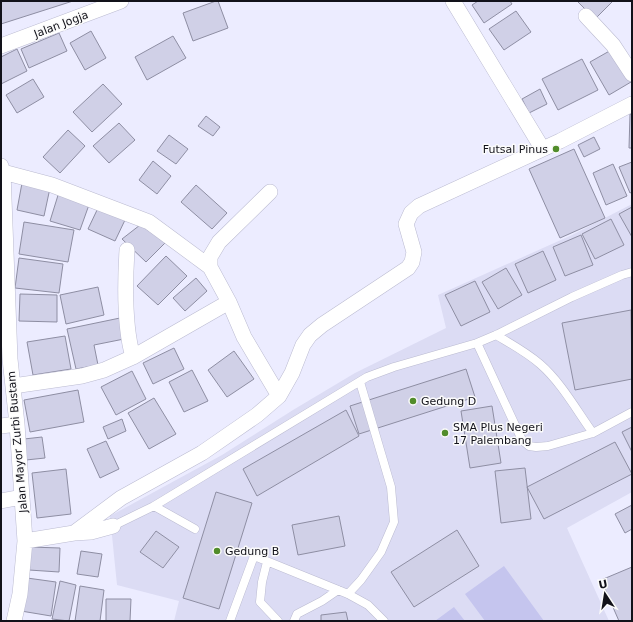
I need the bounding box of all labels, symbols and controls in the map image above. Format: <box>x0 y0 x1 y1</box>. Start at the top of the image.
street label: Jalan Jogja <box>31 8 90 41</box>
place label: Futsal Pinus <box>483 143 548 156</box>
marker: Futsal Pinus <box>551 144 561 154</box>
street label: Jalan Mayor Zurbi Bustam <box>5 370 30 514</box>
place label: Gedung D <box>421 395 476 408</box>
marker: Gedung D <box>408 396 418 406</box>
place label: SMA Plus Negeri 17 Palembang <box>453 421 543 447</box>
marker: SMA Plus Negeri 17 Palembang <box>440 428 450 438</box>
place label: Gedung B <box>225 545 279 558</box>
marker: Gedung B <box>212 546 222 556</box>
north arrow <box>585 574 625 614</box>
text: U <box>597 577 609 592</box>

